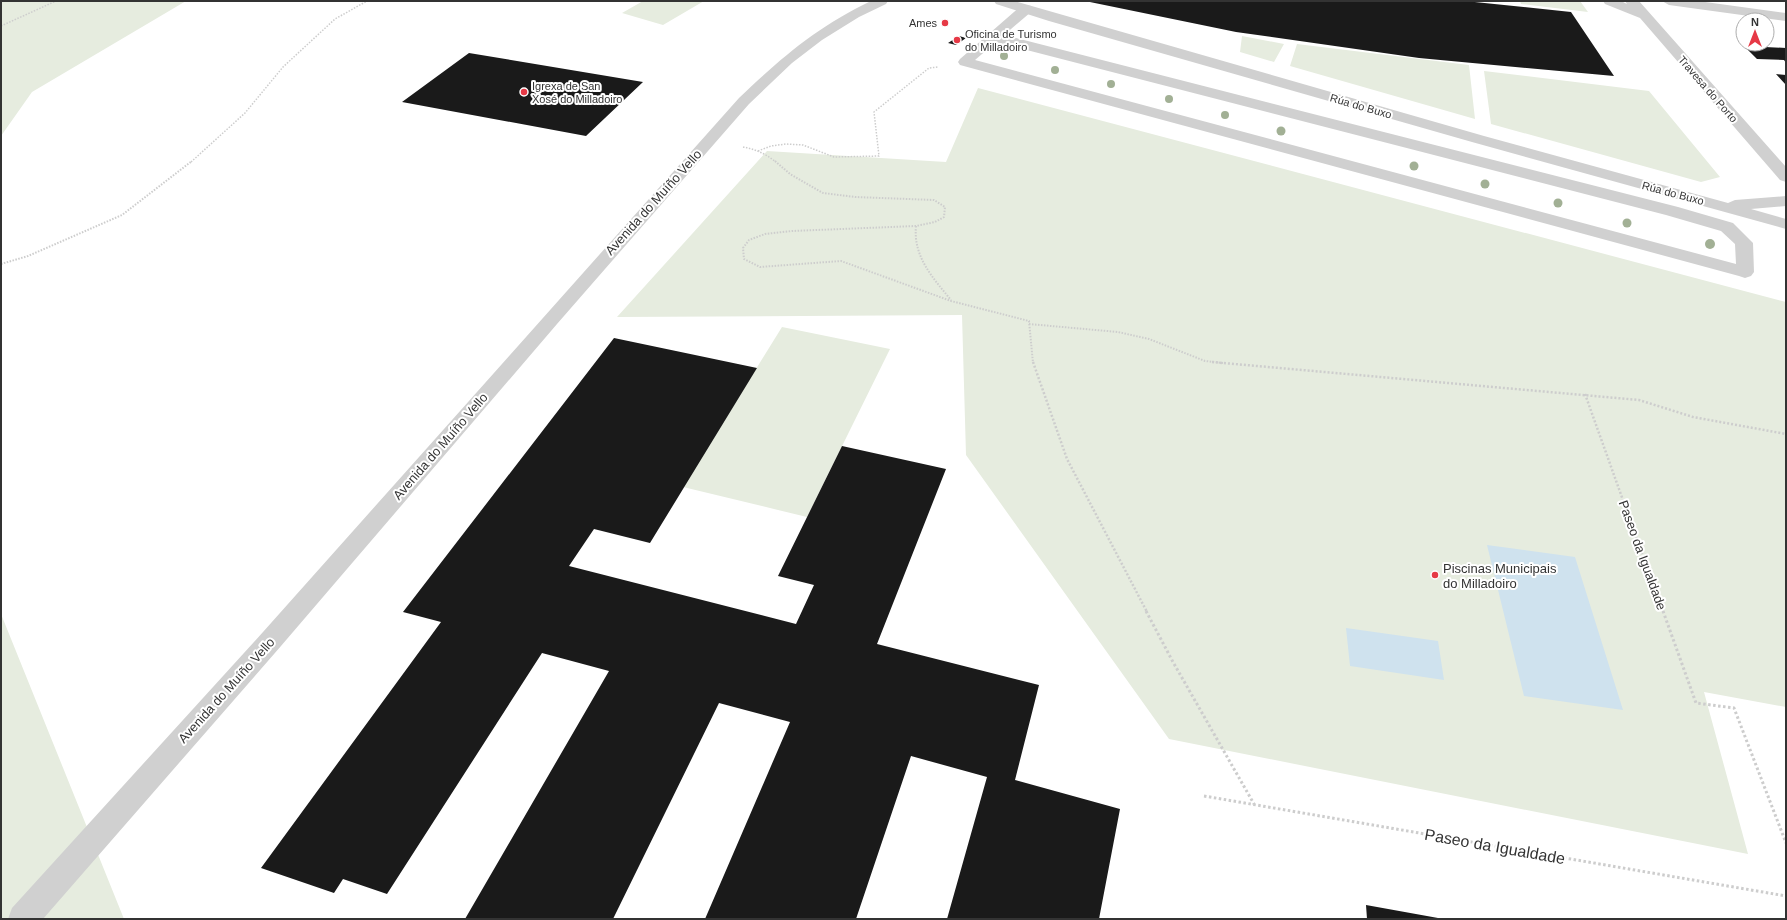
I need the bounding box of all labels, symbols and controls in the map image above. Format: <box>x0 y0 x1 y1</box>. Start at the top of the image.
north arrow <box>1735 12 1775 52</box>
text: N <box>1751 16 1759 28</box>
place label: Ames <box>909 17 937 29</box>
marker: Ames <box>940 18 950 28</box>
place label: Oficina de Turismo do Milladoiro <box>965 28 1057 53</box>
marker: Oficina de Turismo do Milladoiro <box>952 35 962 45</box>
street label: Travesa do Porto <box>1676 53 1740 125</box>
place label: Igrexa de San Xosé do Milladoiro <box>532 80 623 105</box>
marker: Igrexa de San Xosé do Milladoiro <box>519 87 529 97</box>
street label: Rúa do Buxo <box>1329 91 1393 121</box>
street label: Avenida do Muíño Vello <box>602 147 705 258</box>
street label: Rúa do Buxo <box>1641 179 1705 207</box>
street label: Avenida do Muíño Vello <box>390 390 491 503</box>
street label: Paseo da Igualdade <box>1616 498 1669 612</box>
place label: Piscinas Municipais do Milladoiro <box>1443 561 1557 591</box>
marker: Piscinas Municipais do Milladoiro <box>1430 570 1440 580</box>
street label: Avenida do Muíño Vello <box>175 635 278 746</box>
street label: Paseo da Igualdade <box>1423 826 1567 867</box>

